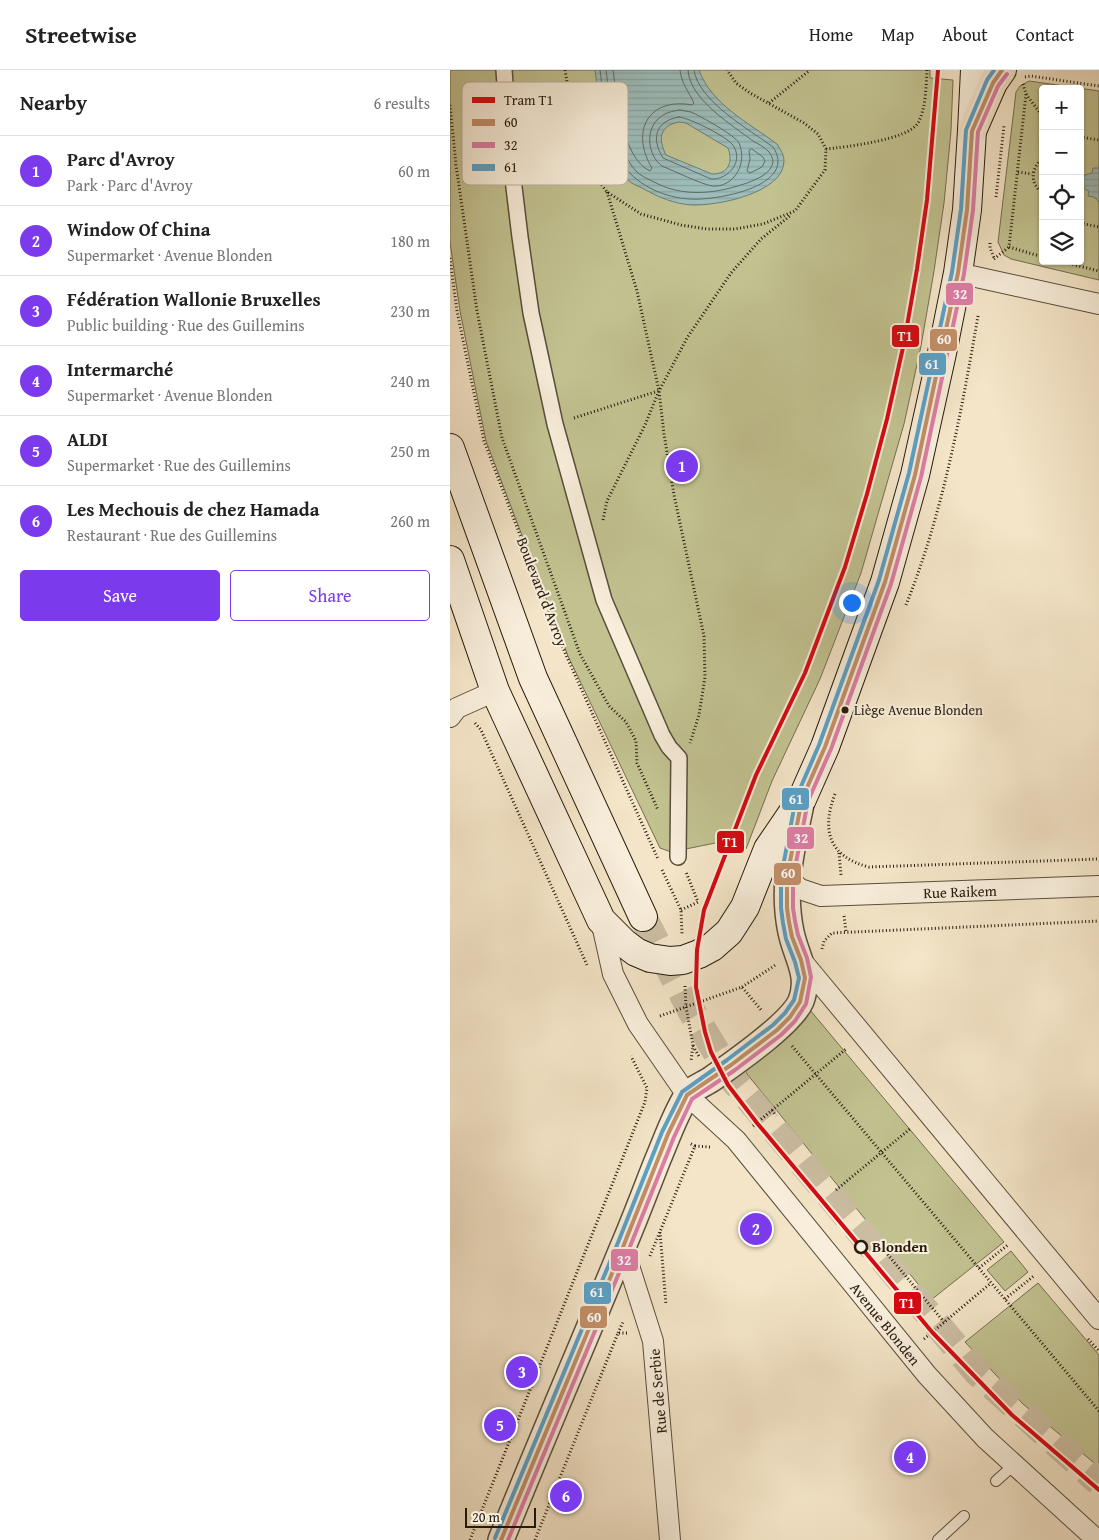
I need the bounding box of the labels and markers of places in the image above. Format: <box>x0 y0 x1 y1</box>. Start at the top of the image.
pin: 1 <box>666 447 698 485</box>
place label: Liège Avenue Blonden <box>854 700 983 720</box>
marker: Liège Avenue Blonden <box>840 705 850 715</box>
pin: 2 <box>740 1210 772 1248</box>
place label: Blonden <box>872 1236 928 1257</box>
marker: Blonden <box>854 1240 868 1254</box>
pin: 3 <box>506 1353 538 1391</box>
pin: 5 <box>484 1406 516 1444</box>
pin: 4 <box>894 1438 926 1476</box>
pin: 6 <box>550 1477 582 1515</box>

